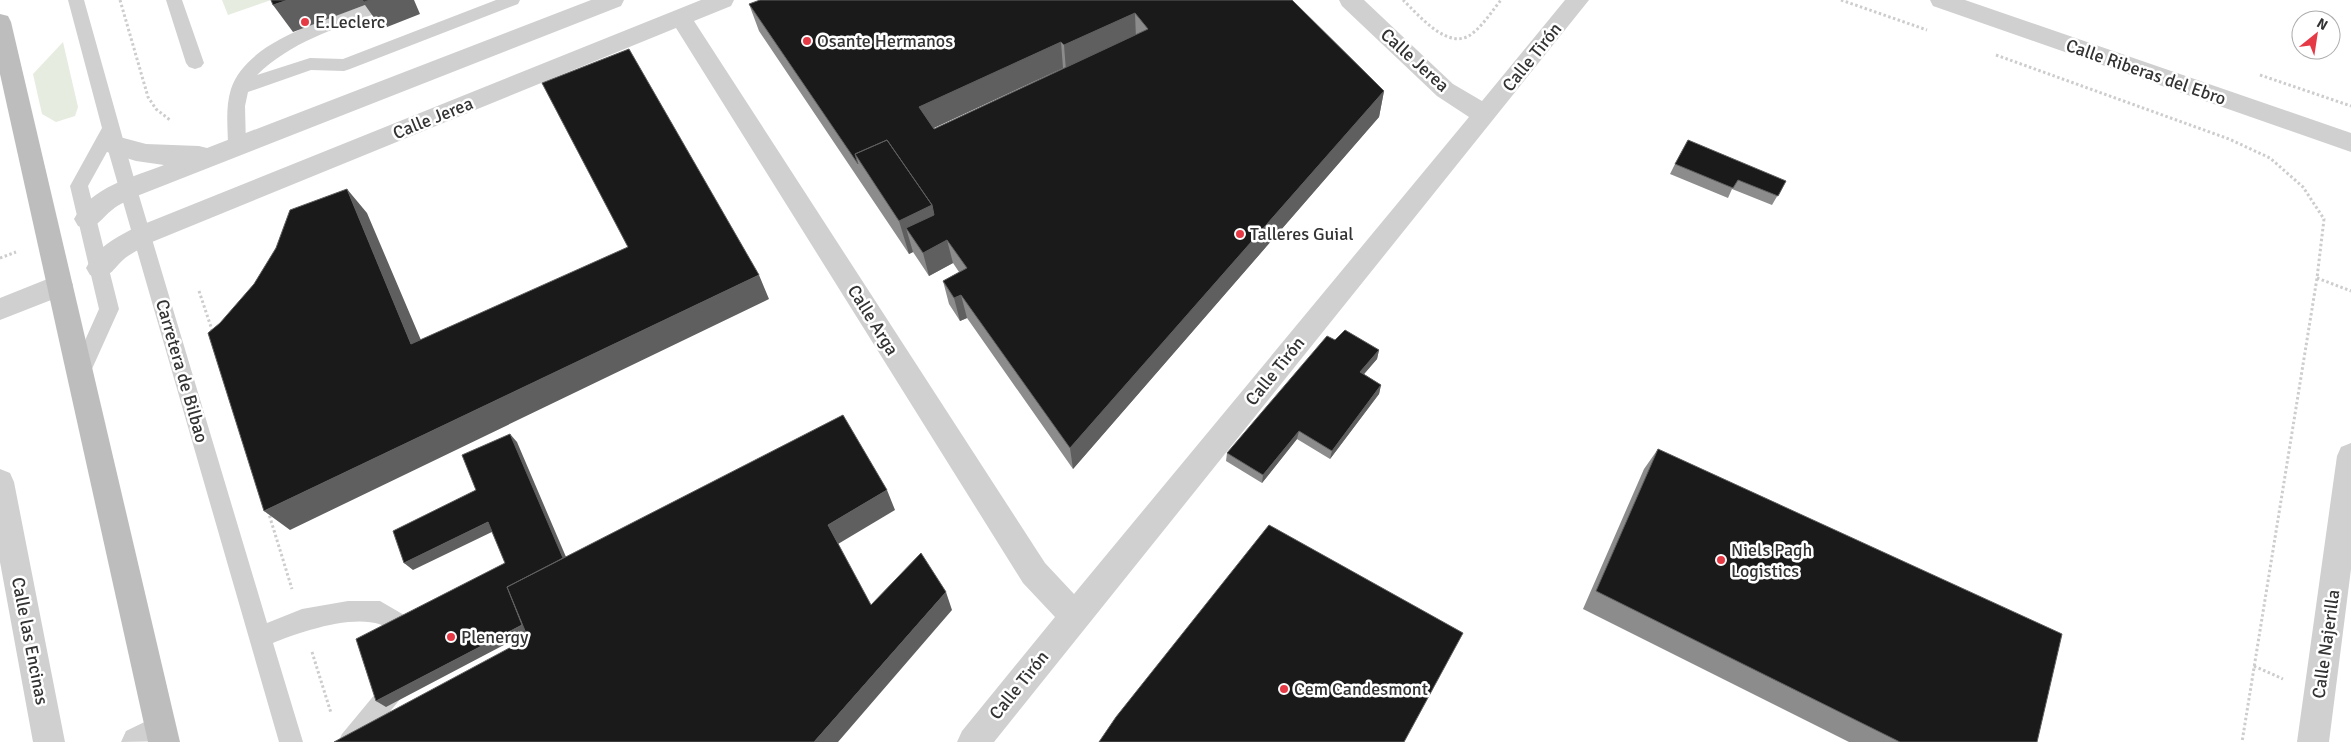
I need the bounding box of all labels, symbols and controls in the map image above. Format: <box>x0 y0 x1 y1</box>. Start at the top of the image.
north arrow <box>2291 10 2341 60</box>
place label: E.Leclerc <box>315 11 385 33</box>
text: N <box>2314 14 2331 34</box>
marker: E.Leclerc <box>299 16 311 28</box>
street label: Calle Tirón <box>1498 18 1566 96</box>
street label: Calle Jerea <box>1376 24 1454 96</box>
place label: Osante Hermanos <box>817 30 953 52</box>
street label: Calle Riberas del Ebro <box>2063 34 2229 110</box>
marker: Osante Hermanos <box>801 35 813 47</box>
street label: Calle Jerea <box>390 92 476 144</box>
place label: Talleres Guial <box>1250 223 1354 245</box>
marker: Talleres Guial <box>1234 228 1246 240</box>
street label: Calle Arga <box>843 281 903 359</box>
street label: Carretera de Bilbao <box>151 297 213 445</box>
street label: Calle Tirón <box>1241 332 1309 410</box>
place label: Niels Pagh Logistics <box>1731 539 1812 582</box>
marker: Niels Pagh Logistics <box>1715 554 1727 566</box>
street label: Calle las Encinas <box>7 575 53 707</box>
street label: Calle Najerilla <box>2307 588 2345 700</box>
place label: Plenergy <box>461 626 529 648</box>
marker: Plenergy <box>445 631 457 643</box>
street label: Calle Tirón <box>985 646 1053 724</box>
place label: Cem Candesmont <box>1294 678 1428 700</box>
marker: Cem Candesmont <box>1278 683 1290 695</box>

